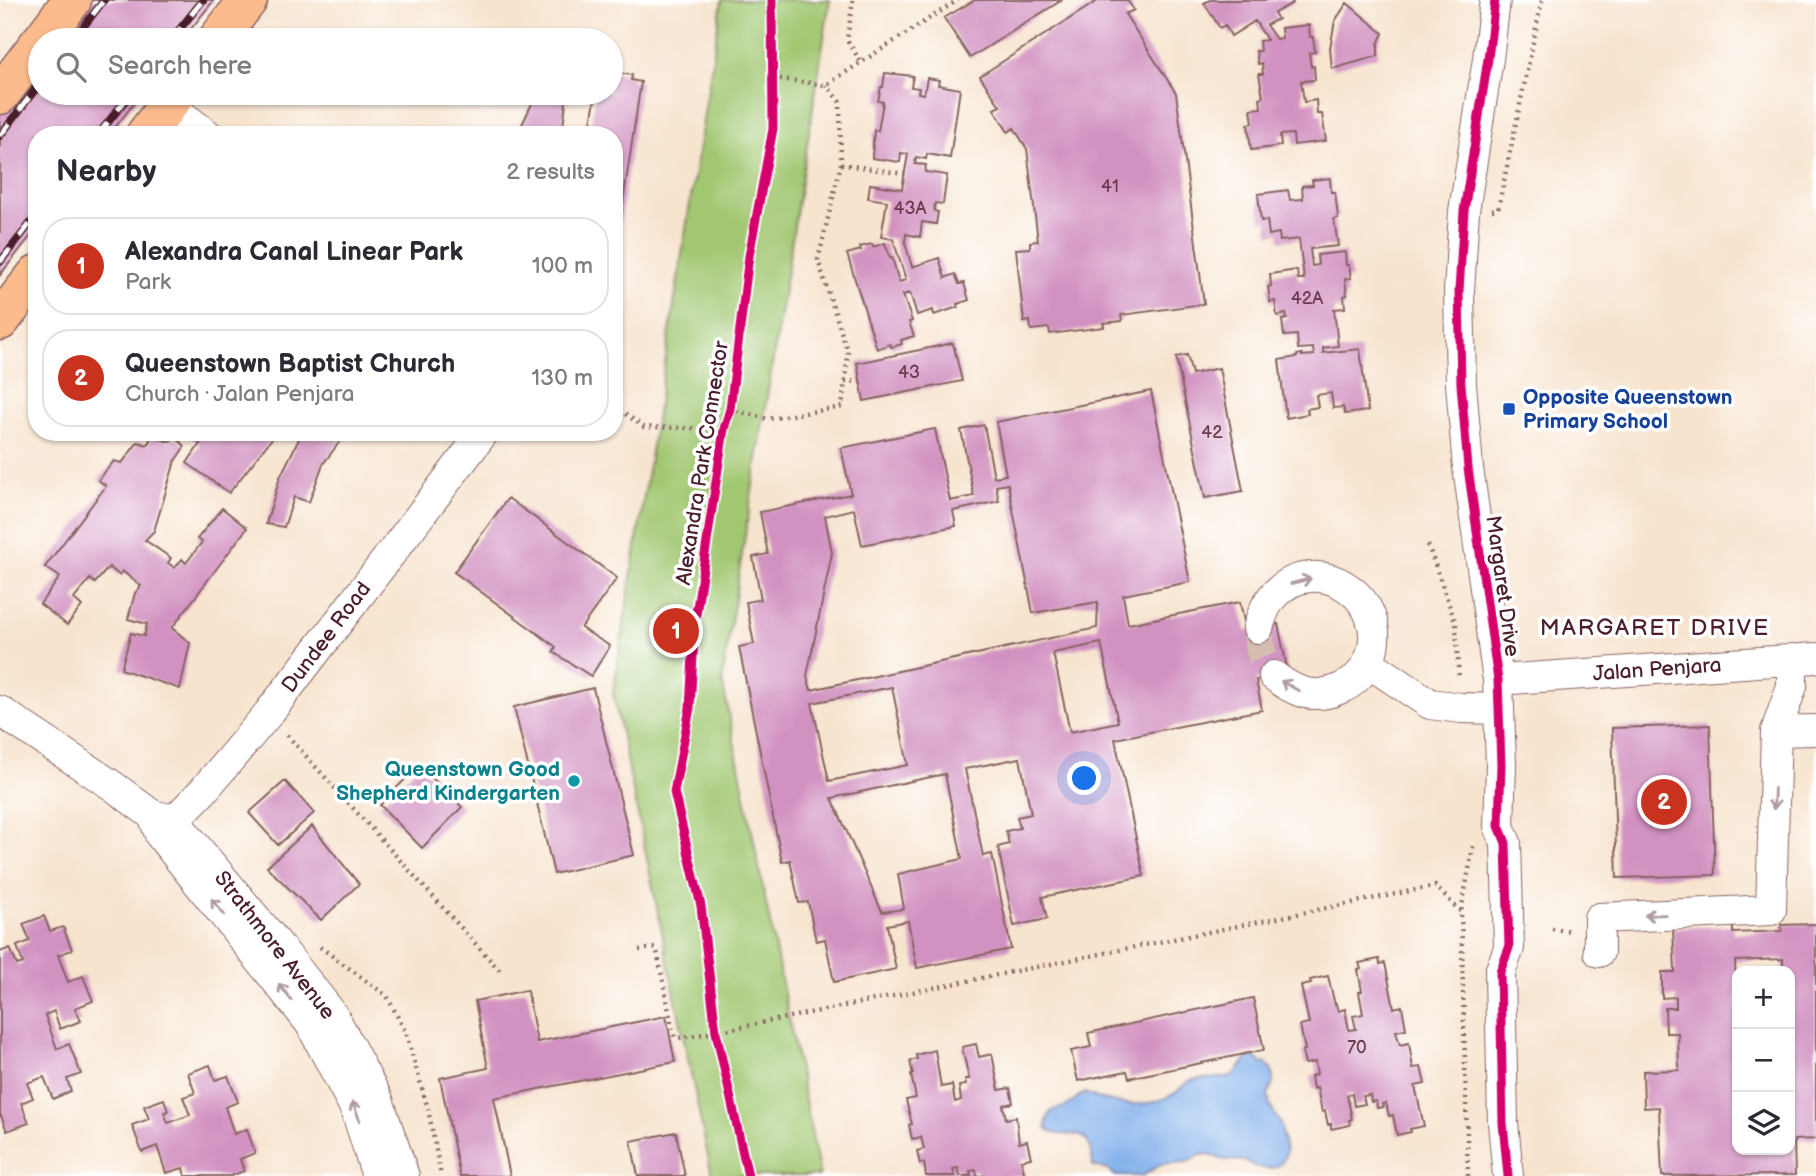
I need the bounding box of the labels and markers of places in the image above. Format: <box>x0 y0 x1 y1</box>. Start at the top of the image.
place label: Opposite Queenstown Primary School <box>1523 385 1732 434</box>
marker: Opposite Queenstown Primary School <box>1501 401 1517 417</box>
pin: 1 <box>653 605 699 657</box>
place label: Queenstown Good Shepherd Kindergarten <box>336 757 560 806</box>
marker: Queenstown Good Shepherd Kindergarten <box>566 773 582 789</box>
pin: 2 <box>1641 776 1687 828</box>

